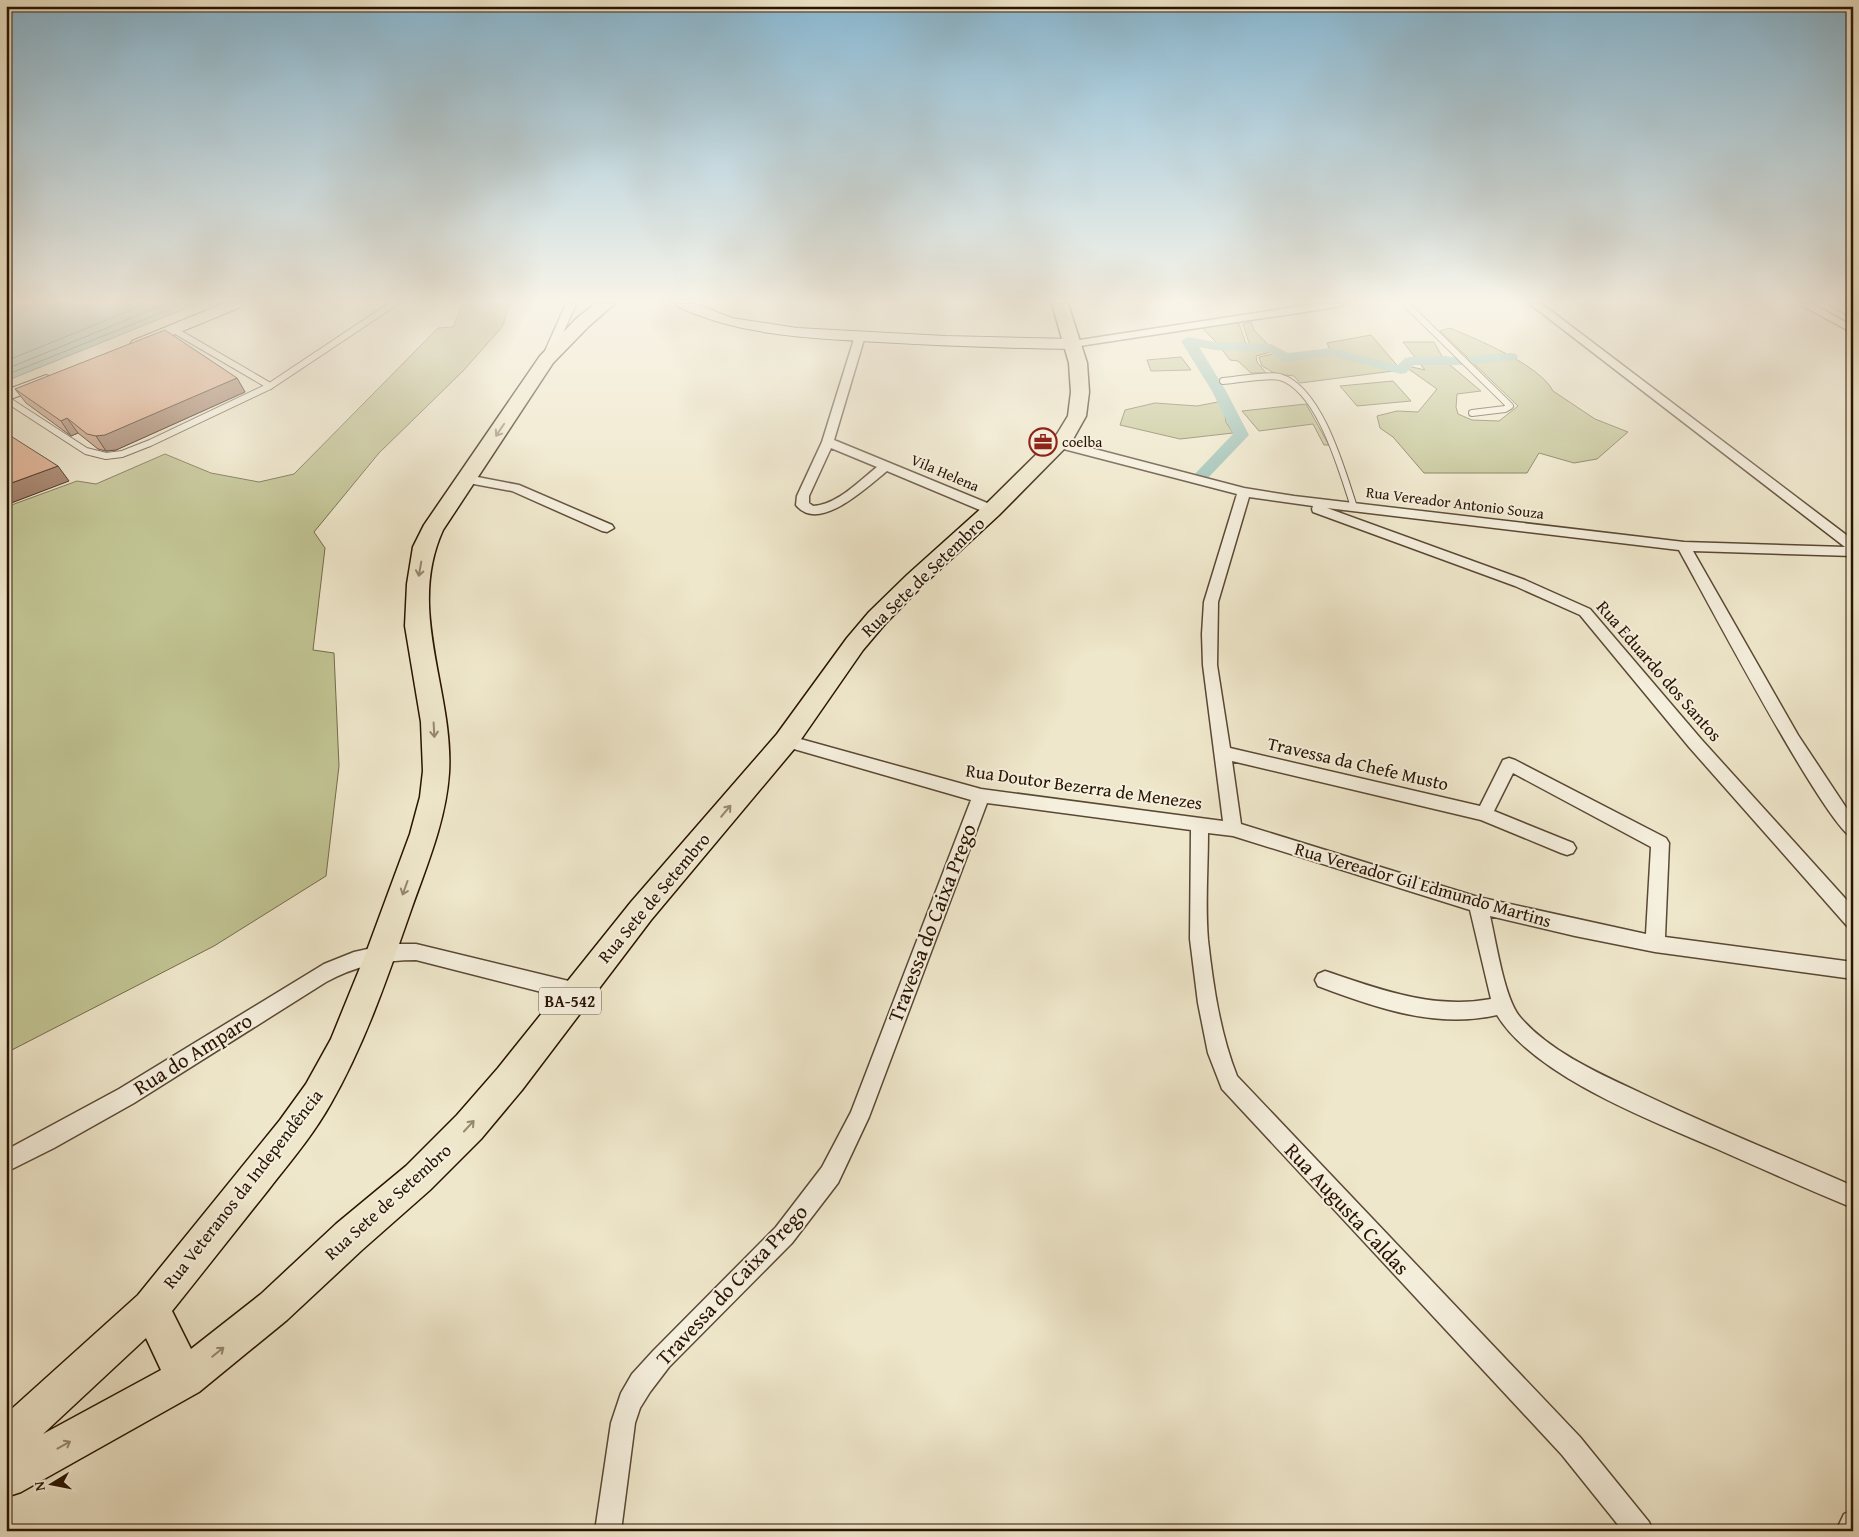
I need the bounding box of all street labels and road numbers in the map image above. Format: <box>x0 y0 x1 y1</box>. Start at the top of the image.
street label: Vila Helena <box>908 449 983 496</box>
street label: Rua Vereador Antonio Souza <box>1365 481 1545 524</box>
street label: Rua Sete de Setembro <box>855 510 991 643</box>
street label: Rua Eduardo dos Santos <box>1590 594 1728 747</box>
street label: Travessa da Chefe Musto <box>1265 730 1451 797</box>
street label: Rua Doutor Bezerra de Menezes <box>964 757 1204 816</box>
street label: Travessa do Caixa Prego <box>879 819 984 1027</box>
street label: Rua Sete de Setembro <box>591 827 716 969</box>
street label: Rua Vereador Gil Edmundo Martins <box>1292 835 1555 934</box>
road number: BA-542 <box>539 988 601 1014</box>
street label: Rua do Amparo <box>127 1005 258 1102</box>
street label: Rua Veteranos da Independência <box>156 1083 329 1294</box>
street label: Rua Augusta Caldas <box>1278 1136 1417 1282</box>
street label: Rua Sete de Setembro <box>318 1137 457 1266</box>
street label: Travessa do Caixa Prego <box>649 1197 815 1372</box>

